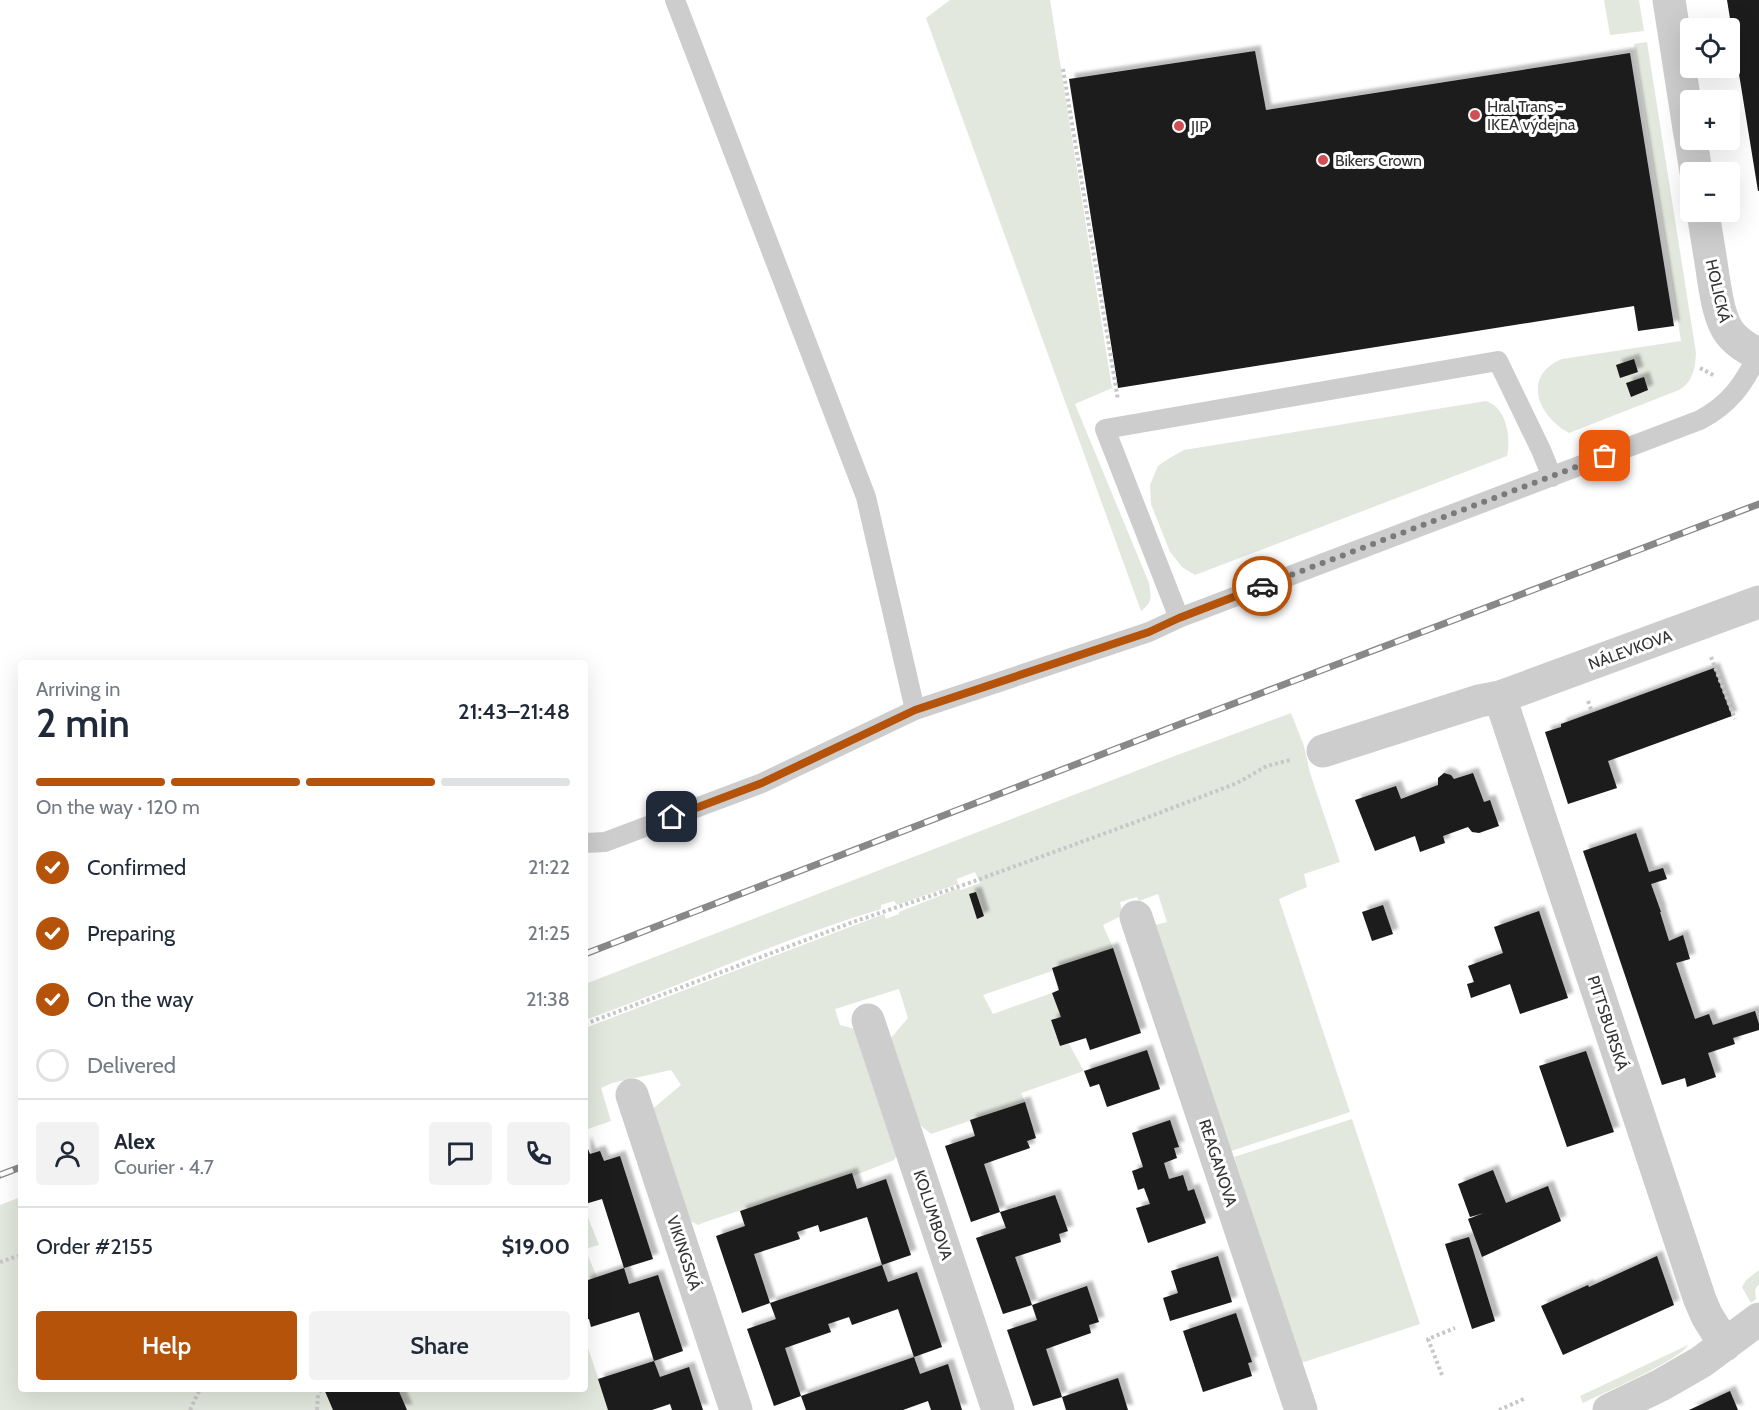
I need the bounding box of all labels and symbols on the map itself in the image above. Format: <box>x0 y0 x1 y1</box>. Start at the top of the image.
place label: Hral Trans - IKEA výdejna <box>1487 97 1576 134</box>
marker: Hral Trans - IKEA výdejna <box>1468 108 1482 122</box>
place label: JIP <box>1190 117 1208 136</box>
marker: JIP <box>1172 119 1186 133</box>
place label: Bikers Crown <box>1335 151 1422 170</box>
marker: Bikers Crown <box>1316 153 1330 167</box>
street label: HOLICKÁ <box>1701 257 1735 325</box>
pin <box>1579 430 1630 481</box>
courier <box>1232 556 1292 616</box>
street label: NÁLEVKOVA <box>1586 626 1674 674</box>
pin <box>646 791 697 842</box>
street label: PITTSBURSKÁ <box>1584 973 1632 1073</box>
street label: REAGANOVA <box>1195 1117 1241 1209</box>
street label: KOLUMBOVA <box>910 1168 957 1263</box>
street label: VIKINGSKÁ <box>663 1213 705 1293</box>

